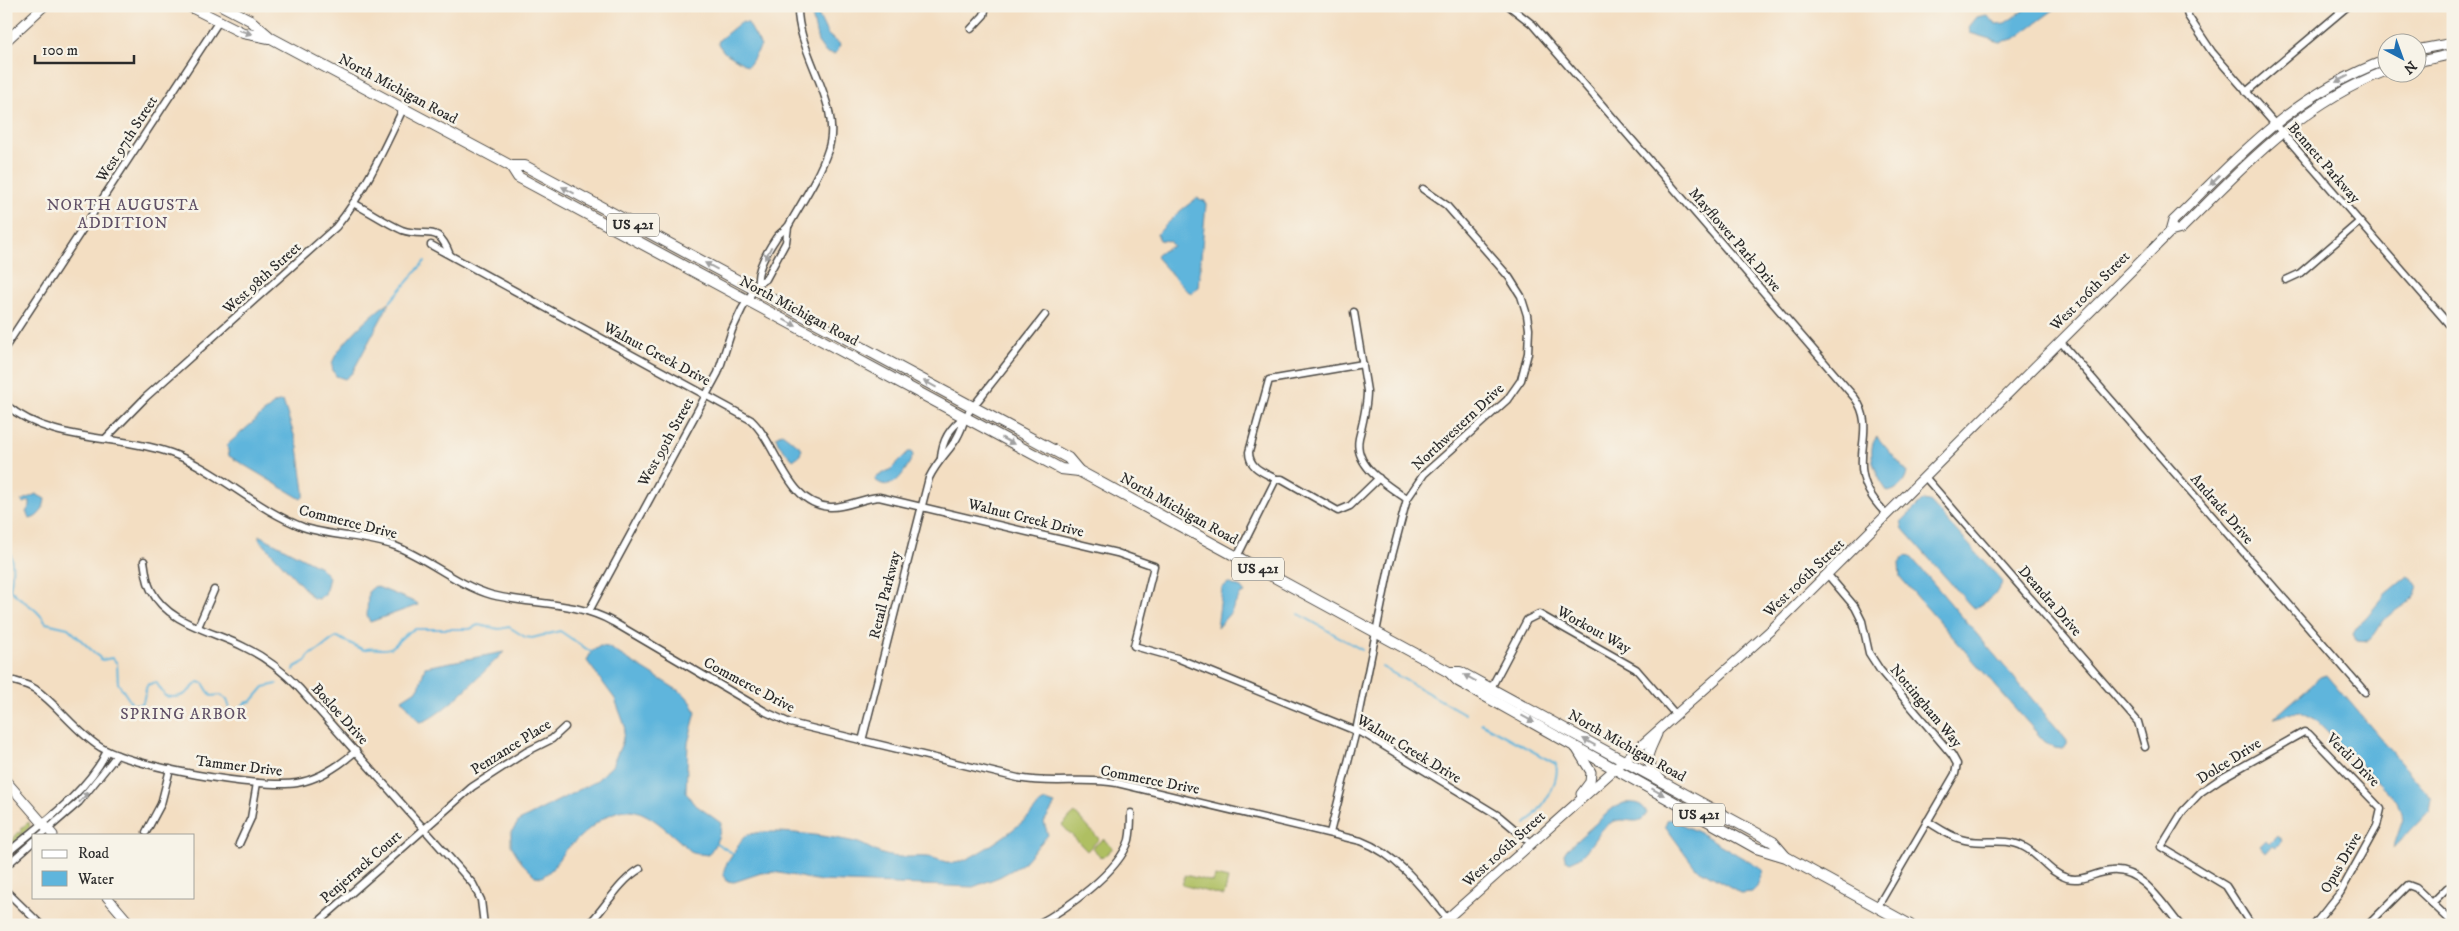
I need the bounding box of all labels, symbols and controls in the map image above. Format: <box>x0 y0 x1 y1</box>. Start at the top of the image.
one-way arrow <box>238 28 253 36</box>
scale bar <box>35 32 134 64</box>
north arrow <box>2376 32 2426 82</box>
text: 100 m <box>42 41 78 60</box>
street label: North Michigan Road <box>335 50 461 129</box>
text: N <box>2399 56 2420 78</box>
one-way arrow <box>2335 75 2349 83</box>
street label: West 97th Street <box>92 92 162 187</box>
street label: Bennett Parkway <box>2284 119 2365 208</box>
one-way arrow <box>2209 174 2221 186</box>
street label: Mayflower Park Drive <box>1684 184 1786 296</box>
one-way arrow <box>560 186 575 194</box>
district label: NORTH AUGUSTA ADDITION <box>47 195 199 233</box>
road number: US 421 <box>607 214 659 236</box>
street label: West 98th Street <box>218 238 305 319</box>
one-way arrow <box>764 246 772 260</box>
street label: West 106th Street <box>2045 247 2134 336</box>
one-way arrow <box>704 262 718 271</box>
street label: North Michigan Road <box>736 272 862 351</box>
street label: Walnut Creek Drive <box>599 317 714 390</box>
one-way arrow <box>783 319 798 327</box>
street label: Northwestern Drive <box>1408 379 1508 475</box>
one-way arrow <box>923 380 937 388</box>
street label: West 99th Street <box>633 394 698 491</box>
one-way arrow <box>1002 436 1015 445</box>
street label: North Michigan Road <box>1117 469 1242 550</box>
street label: Andrade Drive <box>2186 470 2258 548</box>
street label: Walnut Creek Drive <box>965 494 1086 542</box>
street label: Commerce Drive <box>297 501 399 543</box>
street label: West 106th Street <box>1759 535 1848 622</box>
street label: Retail Parkway <box>865 548 905 641</box>
road number: US 421 <box>1232 558 1284 580</box>
street label: Deandra Drive <box>2014 562 2086 640</box>
street label: Workout Way <box>1553 601 1635 659</box>
street label: Commerce Drive <box>700 653 798 717</box>
street label: Nottingham Way <box>1886 660 1967 752</box>
one-way arrow <box>1464 673 1477 682</box>
street label: Bosloe Drive <box>307 679 373 749</box>
district label: SPRING ARBOR <box>120 704 248 724</box>
street label: North Michigan Road <box>1565 706 1690 787</box>
street label: Walnut Creek Drive <box>1352 710 1465 788</box>
street label: Penzance Place <box>467 715 555 779</box>
one-way arrow <box>1521 715 1535 724</box>
street label: Verdi Drive <box>2321 728 2384 791</box>
street label: Dolce Drive <box>2193 734 2265 788</box>
one-way arrow <box>1582 738 1597 746</box>
street label: Tammer Drive <box>195 751 283 781</box>
street label: Commerce Drive <box>1099 761 1201 799</box>
one-way arrow <box>1651 788 1665 796</box>
one-way arrow <box>78 791 90 803</box>
road number: US 421 <box>1673 804 1725 826</box>
street label: West 106th Street <box>1458 807 1550 892</box>
street label: Penjerrack Court <box>316 826 406 908</box>
street label: Opus Drive <box>2316 829 2366 897</box>
legend <box>32 834 195 898</box>
text: Road <box>78 844 110 863</box>
text: Water <box>77 870 114 889</box>

